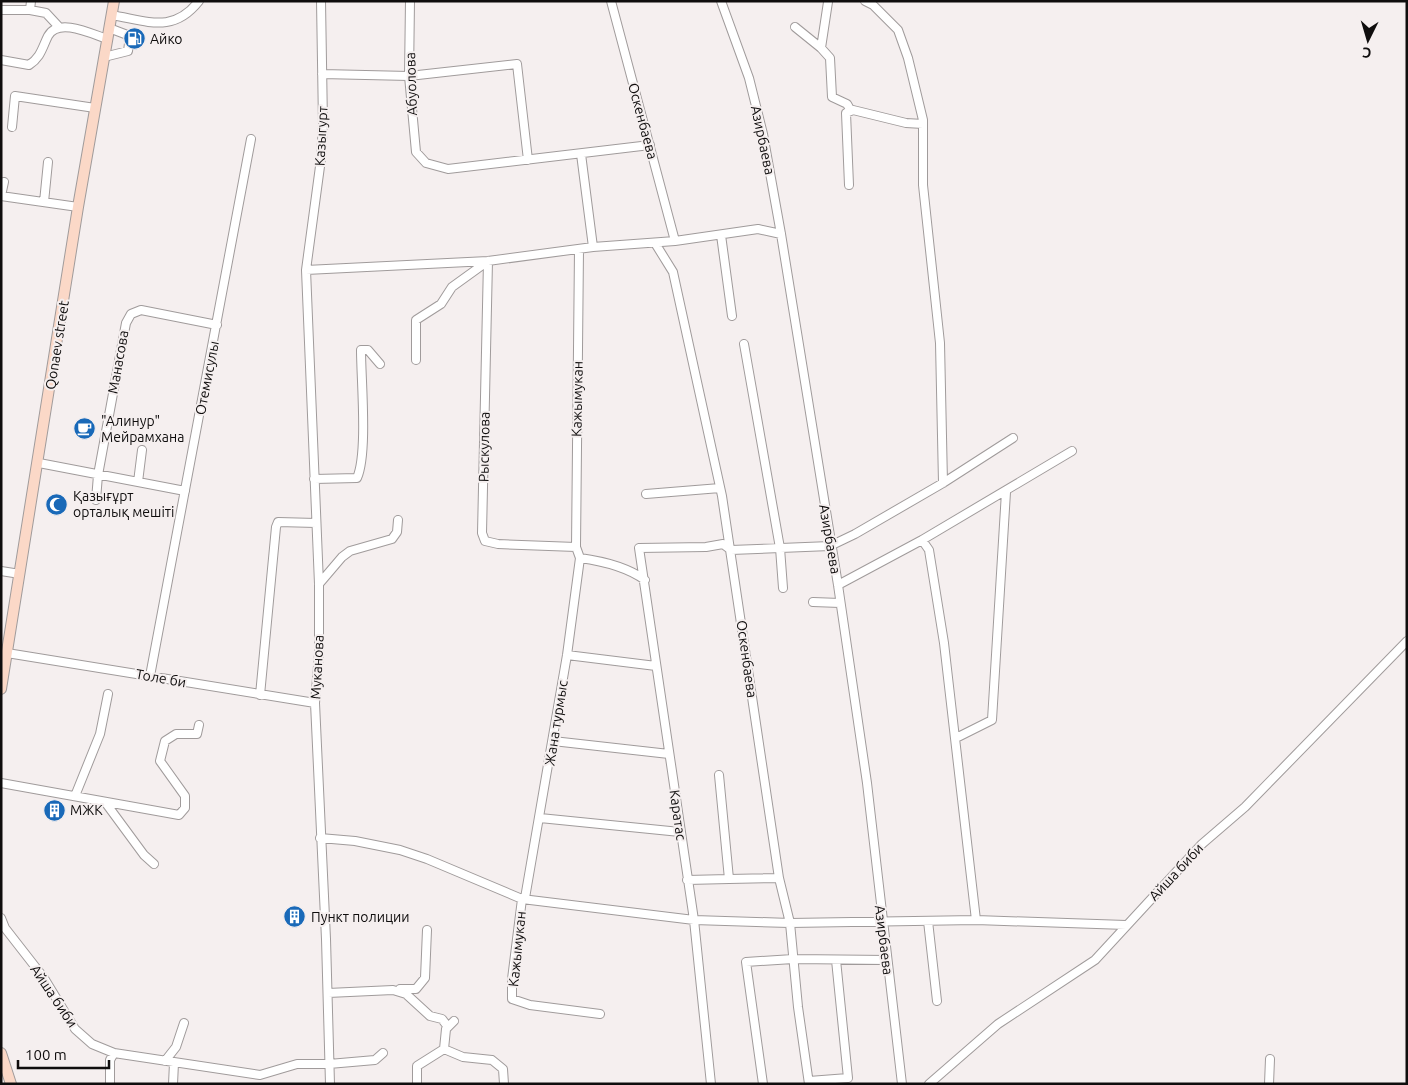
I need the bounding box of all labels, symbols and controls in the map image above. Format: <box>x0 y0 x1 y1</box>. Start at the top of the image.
north arrow <box>1343 15 1393 65</box>
fuel station icon: Айко <box>122 27 146 51</box>
place label: Айко <box>150 31 183 47</box>
text: С <box>1362 45 1372 61</box>
street label: Абуолова <box>402 52 420 116</box>
street label: Оскенбаева <box>625 81 661 161</box>
street label: Азирбаева <box>748 104 778 176</box>
street label: Казыгурт <box>311 106 331 166</box>
street label: Qonaev street <box>42 299 72 391</box>
street label: Манасова <box>105 329 131 395</box>
street label: Отемисулы <box>192 340 222 416</box>
street label: Кажымукан <box>568 361 586 437</box>
street label: Рыскулова <box>475 412 493 482</box>
place label: "Алинур" Мейрамхана <box>101 413 184 445</box>
cafe icon: "Алинур" Мейрамхана <box>73 417 97 441</box>
place label: Қазығұрт орталық мешіті <box>73 488 174 520</box>
mosque icon: Қазығұрт орталық мешіті <box>45 492 69 516</box>
street label: Азирбаева <box>816 503 844 575</box>
street label: Оскенбаева <box>734 619 760 699</box>
street label: Муканова <box>307 634 327 700</box>
street label: Толе би <box>135 666 187 690</box>
street label: Жана турмыс <box>541 679 571 767</box>
street label: Каратас <box>667 789 690 842</box>
building icon: МЖК <box>42 798 66 822</box>
place label: МЖК <box>70 802 103 818</box>
street label: Айша биби <box>1146 840 1206 904</box>
street label: Азирбаева <box>872 904 896 976</box>
building icon: Пункт полиции <box>283 905 307 929</box>
place label: Пункт полиции <box>311 909 410 925</box>
street label: Кажымукан <box>505 910 529 988</box>
street label: Айша биби <box>27 962 81 1030</box>
scale bar <box>18 1038 109 1070</box>
text: 100 m <box>25 1046 67 1063</box>

